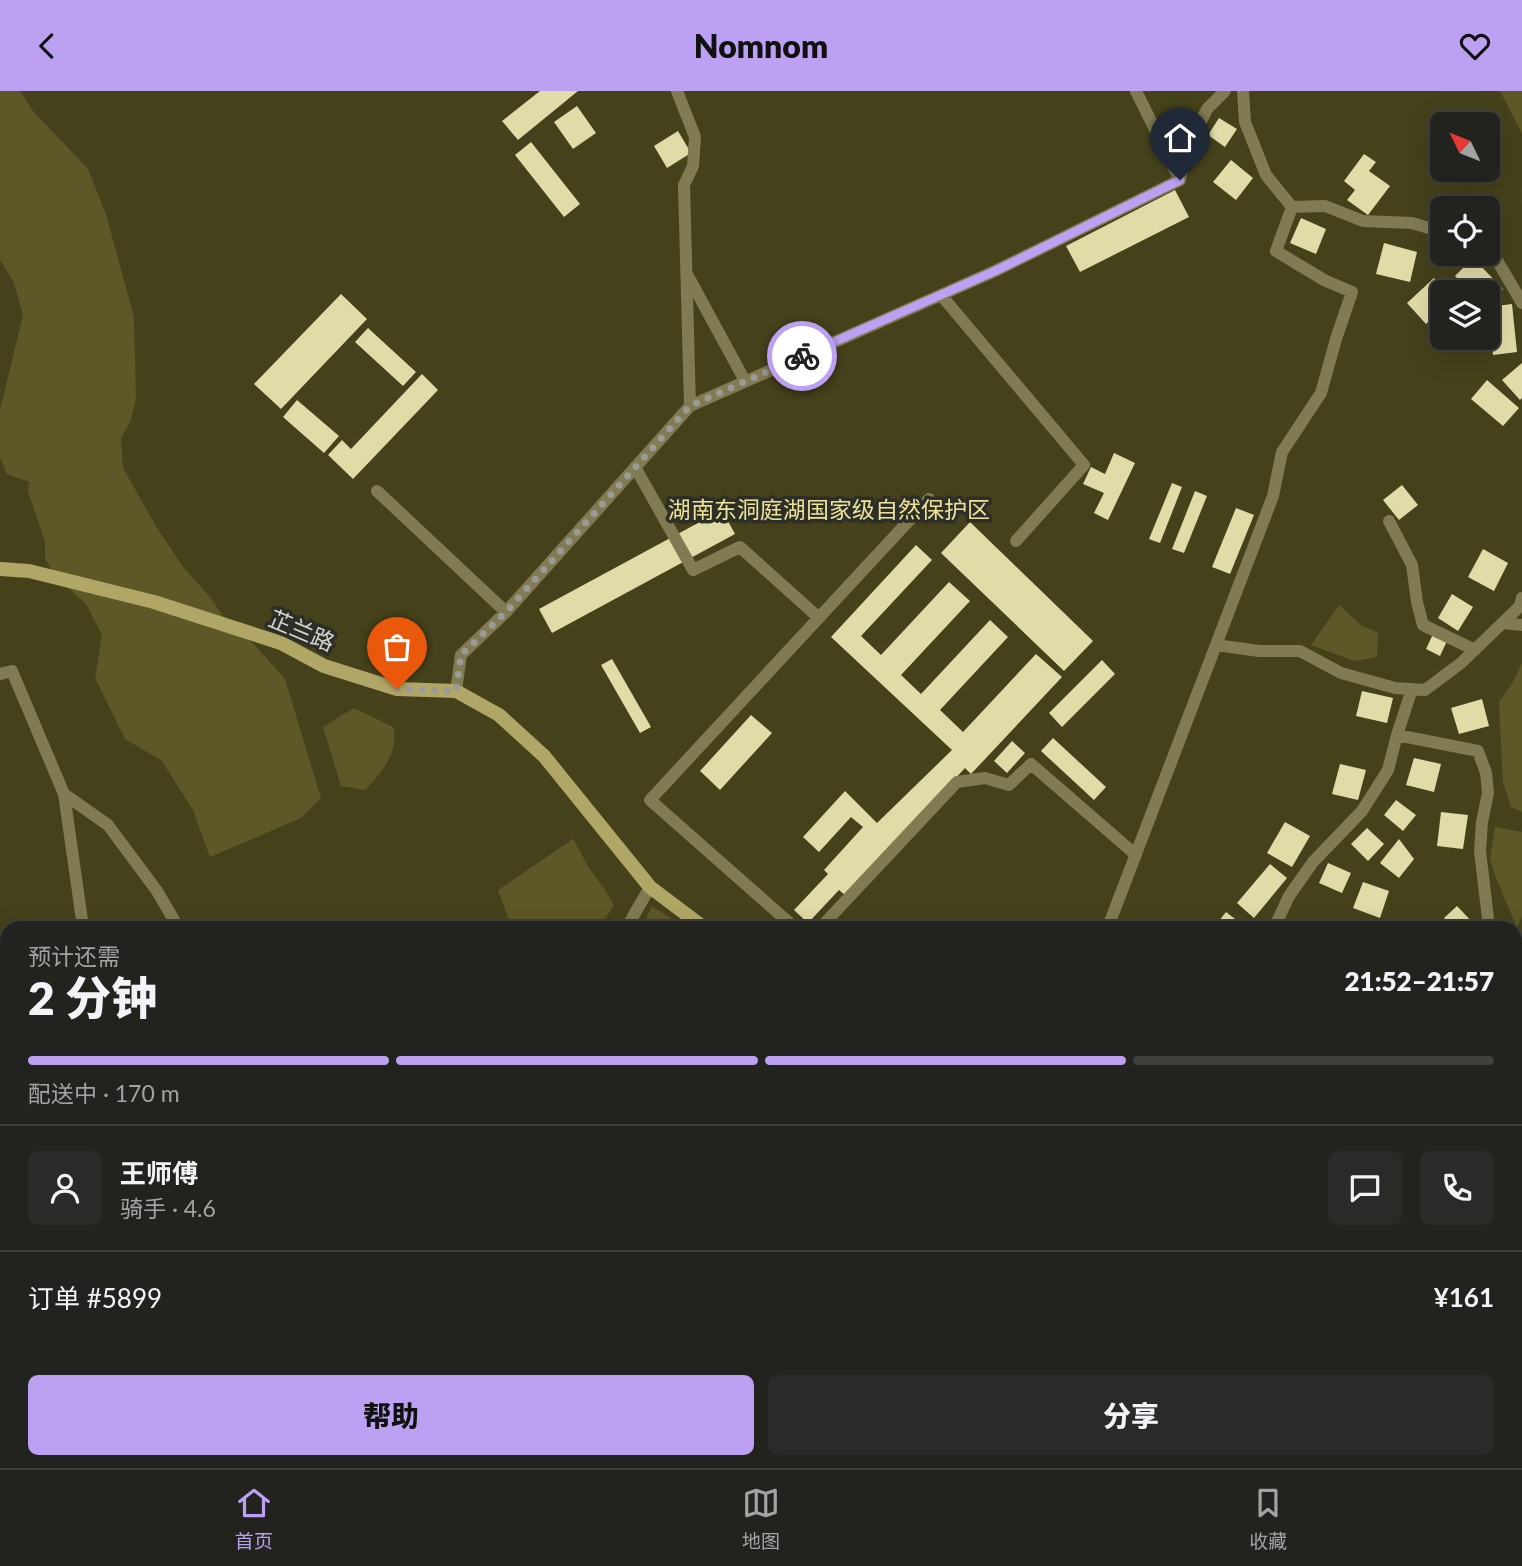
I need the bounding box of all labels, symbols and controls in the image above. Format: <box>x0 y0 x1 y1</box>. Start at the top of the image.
text: Nomnom <box>694 26 828 65</box>
icon: back <box>28 27 66 65</box>
icon: heart <box>1456 27 1494 65</box>
pin <box>1150 108 1210 180</box>
north arrow <box>1430 112 1500 182</box>
map controls <box>1430 112 1500 350</box>
icon: home <box>1161 119 1199 157</box>
button: locate <box>1430 196 1500 266</box>
button: layers <box>1430 280 1500 350</box>
courier <box>767 321 837 391</box>
icon: bike <box>783 337 821 375</box>
park label: 湖南东洞庭湖国家级自然保护区 <box>668 495 990 523</box>
street label: 芷兰路 <box>265 604 339 656</box>
pin <box>367 617 427 689</box>
icon: bag <box>378 628 416 666</box>
text: 预计还需 <box>28 942 120 970</box>
text: 21:52–21:57 <box>1344 965 1494 997</box>
text: 2 分钟 <box>28 970 157 1025</box>
text: 配送中 · 170 m <box>28 1079 180 1107</box>
button: person <box>28 1151 102 1225</box>
button: chat <box>1328 1151 1402 1225</box>
button: phone <box>1420 1151 1494 1225</box>
text: 王师傅 <box>120 1157 198 1189</box>
text: 骑手 · 4.6 <box>120 1194 216 1222</box>
text: ¥161 <box>1434 1281 1494 1313</box>
text: 订单 #5899 <box>28 1282 162 1314</box>
button: 帮助 <box>28 1375 754 1455</box>
button: 分享 <box>768 1375 1494 1455</box>
tab: 首页 <box>235 1484 273 1553</box>
tab: 地图 <box>742 1484 780 1553</box>
tab: 收藏 <box>1249 1484 1287 1553</box>

